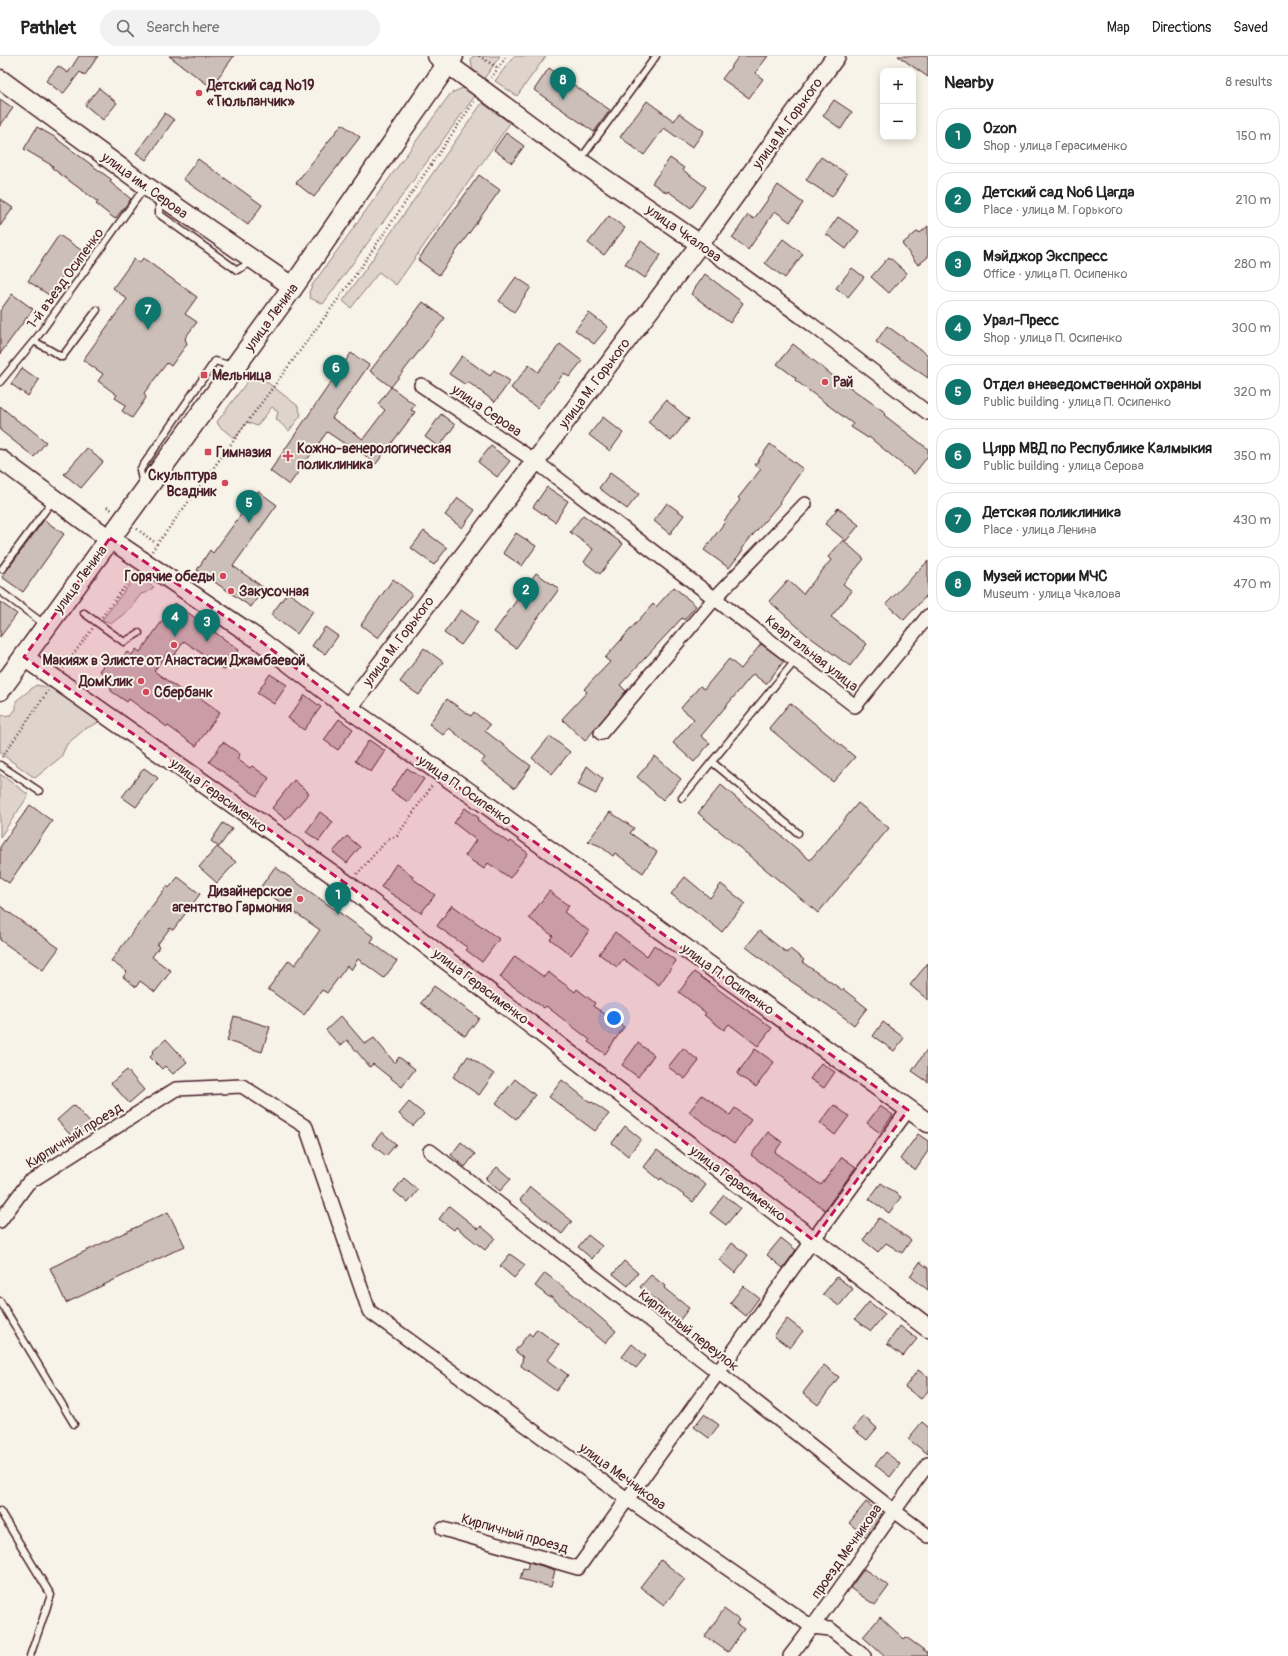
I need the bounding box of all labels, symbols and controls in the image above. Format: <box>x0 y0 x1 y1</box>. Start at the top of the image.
search box <box>100 10 380 46</box>
text: Pathlet <box>20 16 76 40</box>
icon: search <box>114 17 136 39</box>
text: Search here <box>146 18 219 37</box>
text: Map <box>1107 19 1130 36</box>
text: Directions <box>1152 19 1211 36</box>
text: Saved <box>1233 19 1268 36</box>
pin: 8 <box>550 67 576 100</box>
map controls <box>880 68 916 140</box>
button: + <box>880 68 916 104</box>
text: Nearby <box>944 72 993 93</box>
street label: улица М. Горького <box>748 74 826 173</box>
text: 8 results <box>1226 74 1272 90</box>
place label: Детский сад №19 «Тюльпанчик» <box>206 77 314 110</box>
marker: Детский сад №19 «Тюльпанчик» <box>194 88 204 98</box>
button: − <box>880 104 916 140</box>
text: Ozon <box>983 119 1017 138</box>
text: 1 <box>955 128 961 144</box>
text: 150 m <box>1236 128 1271 144</box>
text: Shop · улица Герасименко <box>983 138 1127 154</box>
street label: улица им. Серова <box>97 148 191 222</box>
text: Детский сад №6 Цагда <box>983 183 1135 202</box>
text: 2 <box>954 192 962 208</box>
text: 210 m <box>1235 192 1271 208</box>
street label: улица Чкалова <box>642 201 725 266</box>
text: Place · улица М. Горького <box>983 202 1123 218</box>
street label: 1-й въезд Осипенко <box>23 224 108 332</box>
text: Мэйджор Экспресс <box>983 247 1108 266</box>
text: 3 <box>954 256 962 272</box>
text: 280 m <box>1234 256 1271 272</box>
text: Office · улица П. Осипенко <box>983 266 1127 282</box>
street label: улица Ленина <box>240 280 302 355</box>
pin: 7 <box>135 297 161 330</box>
text: Урал-Пресс <box>983 311 1059 330</box>
text: 4 <box>954 320 962 336</box>
text: 300 m <box>1232 320 1271 336</box>
text: Shop · улица П. Осипенко <box>983 330 1122 346</box>
street label: улица М. Горького <box>554 335 634 432</box>
pin: 6 <box>323 355 349 388</box>
place label: Мельница <box>212 367 272 384</box>
marker: Мельница <box>199 370 209 380</box>
place label: Рай <box>833 374 853 391</box>
text: Отдел вневедомственной охраны <box>983 375 1201 394</box>
marker: Рай <box>820 377 830 387</box>
street label: улица Серова <box>448 380 525 440</box>
text: 5 <box>954 384 962 400</box>
text: 320 m <box>1233 384 1271 400</box>
text: Public building · улица П. Осипенко <box>983 394 1171 410</box>
text: Цлрр МВД по Республике Калмыкия <box>983 439 1212 458</box>
place label: Кожно-венерологическая поликлиника <box>297 440 452 473</box>
place label: Гимназия <box>216 444 272 461</box>
marker: Гимназия <box>203 447 213 457</box>
text: 6 <box>954 448 962 464</box>
text: 350 m <box>1233 448 1271 464</box>
marker: Кожно-венерологическая поликлиника <box>282 450 294 462</box>
text: Public building · улица Серова <box>983 458 1144 474</box>
place label: Скульптура Всадник <box>148 467 217 500</box>
marker: Скульптура Всадник <box>220 478 230 488</box>
pin: 5 <box>236 490 262 523</box>
text: Детская поликлиника <box>983 503 1121 522</box>
text: 7 <box>955 512 961 528</box>
text: 430 m <box>1233 512 1271 528</box>
text: Place · улица Ленина <box>983 522 1096 538</box>
street label: улица Ленина <box>49 542 111 617</box>
text: Музей истории МЧС <box>983 567 1108 586</box>
place label: Горячие обеды <box>124 568 215 585</box>
marker: Горячие обеды <box>218 571 228 581</box>
text: 8 <box>955 576 961 592</box>
text: 470 m <box>1233 576 1271 592</box>
pin: 2 <box>513 577 539 610</box>
place label: Закусoчная <box>239 583 309 600</box>
marker: Закусoчная <box>226 586 236 596</box>
text: Museum · улица Чкалова <box>983 586 1121 602</box>
street label: улица М. Горького <box>358 593 438 690</box>
pin: 4 <box>162 604 188 637</box>
pin: 3 <box>194 609 220 642</box>
street label: Квартальная улица <box>762 612 862 695</box>
marker: Макияж в Элисте от Анастасии Джамбаевой <box>169 640 179 650</box>
place label: Макияж в Элисте от Анастасии Джамбаевой <box>42 652 306 669</box>
place label: ДомКлик <box>78 673 133 690</box>
marker: ДомКлик <box>136 676 146 686</box>
place label: Сбербанк <box>154 684 213 701</box>
marker: Сбербанк <box>141 687 151 697</box>
street label: улица П. Осипенко <box>414 751 515 829</box>
street label: улица Герасименко <box>166 754 271 837</box>
pin: 1 <box>325 882 351 915</box>
place label: Дизайнерское агентство Гармония <box>172 883 293 916</box>
marker: Дизайнерское агентство Гармония <box>295 894 305 904</box>
street label: улица П. Осипенко <box>677 939 778 1019</box>
street label: улица Герасименко <box>429 944 532 1028</box>
your location <box>604 1008 624 1028</box>
street label: Кирпичный проезд <box>23 1099 126 1172</box>
street label: улица Герасименко <box>686 1141 789 1225</box>
street label: Кирпичный переулок <box>635 1286 742 1375</box>
street label: улица Мечникова <box>575 1439 669 1514</box>
street label: проезд Мечникова <box>807 1501 885 1602</box>
street label: Кирпичный проезд <box>459 1510 571 1557</box>

